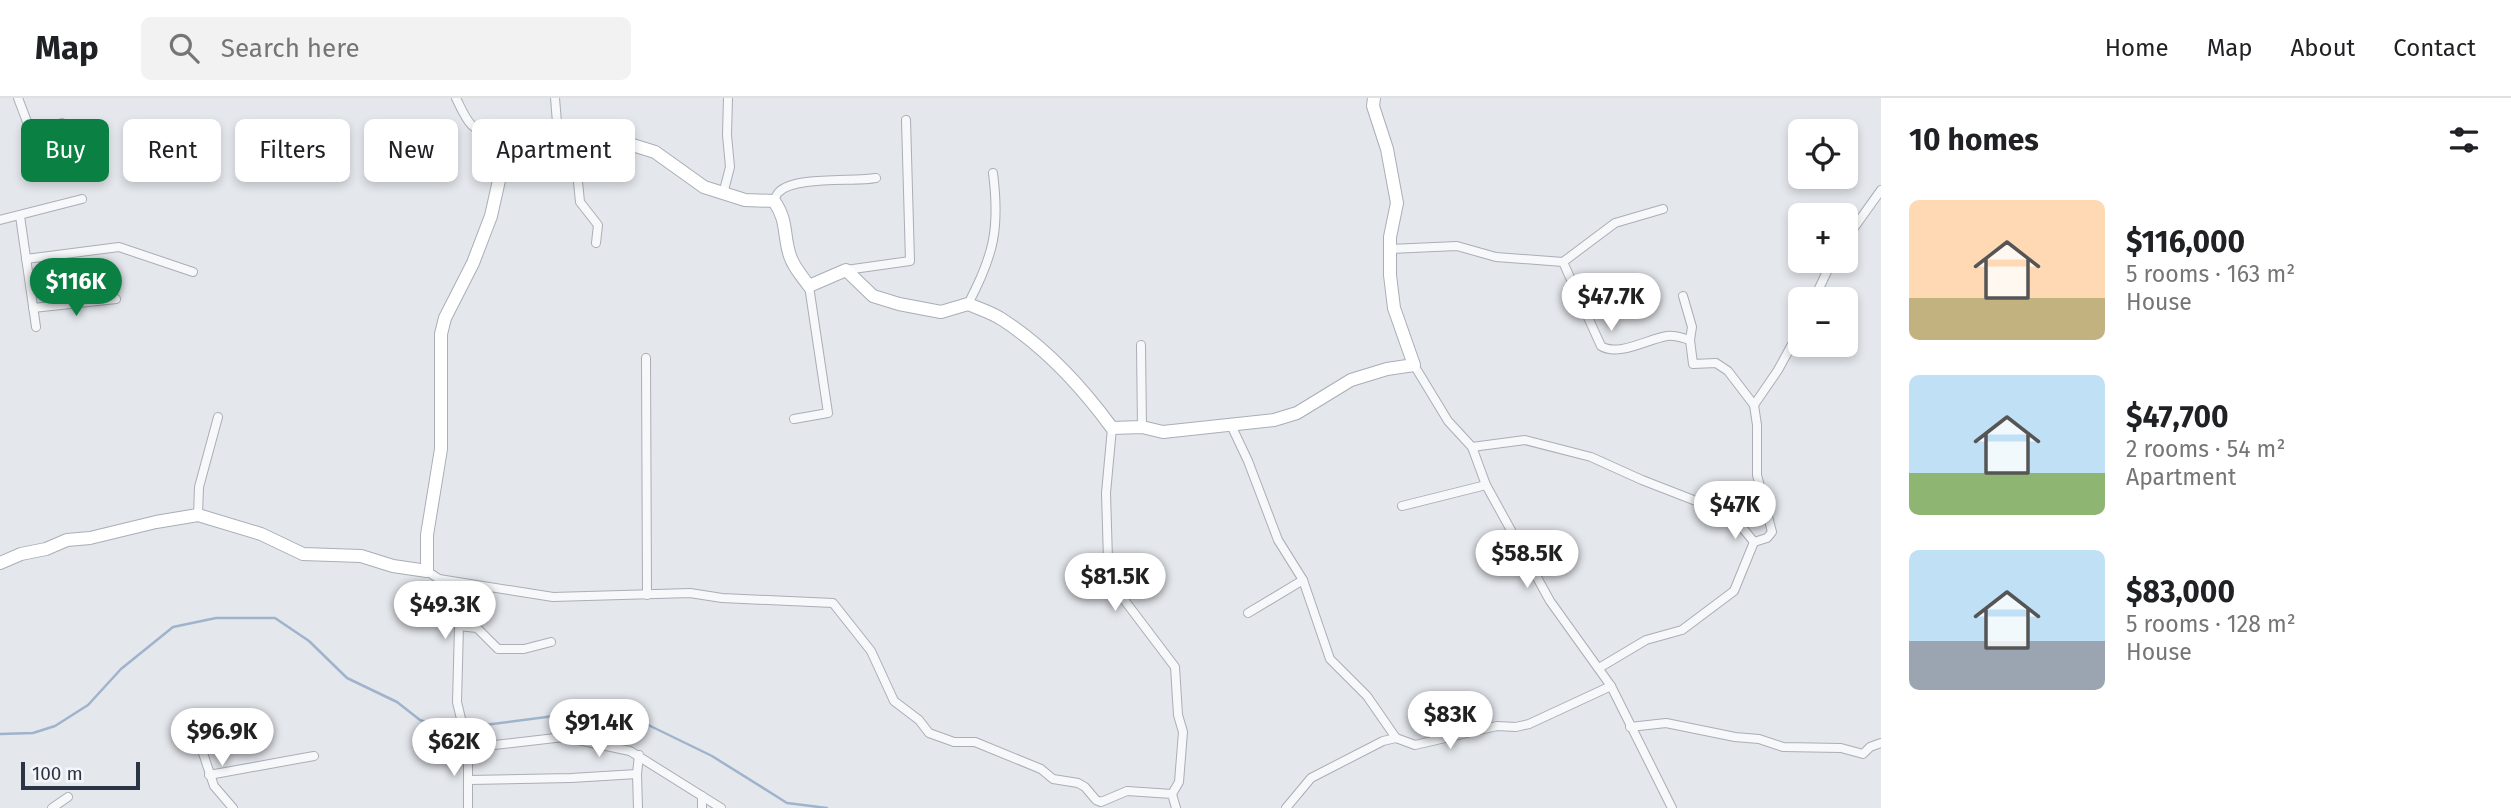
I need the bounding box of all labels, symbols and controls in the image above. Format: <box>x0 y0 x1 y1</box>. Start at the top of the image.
search box <box>141 17 631 80</box>
text: Map <box>35 28 99 68</box>
icon: search <box>165 29 203 67</box>
text: Search here <box>221 33 360 64</box>
text: Home <box>2105 34 2169 62</box>
text: Map <box>2207 34 2253 62</box>
text: About <box>2291 34 2355 62</box>
text: Contact <box>2393 34 2476 62</box>
chip: Buy <box>21 119 109 182</box>
chip: Rent <box>123 119 221 182</box>
chip: Filters <box>235 119 350 182</box>
chip: New <box>364 119 458 182</box>
chip: Apartment <box>472 119 635 182</box>
map controls <box>1788 119 1858 357</box>
button: locate <box>1788 119 1858 189</box>
icon: filters <box>2445 121 2483 159</box>
text: 10 homes <box>1909 122 2039 158</box>
button: + <box>1788 203 1858 273</box>
text: $116,000 <box>2126 224 2245 260</box>
icon: home <box>1965 228 2049 312</box>
pin: $116K <box>27 258 125 318</box>
text: 5 rooms · 163 m² <box>2126 260 2295 288</box>
text: $116K <box>46 267 106 295</box>
pin: $47.7K <box>1554 274 1668 333</box>
text: $47.7K <box>1578 282 1644 310</box>
button: − <box>1788 287 1858 357</box>
text: House <box>2126 288 2192 316</box>
text: $47,700 <box>2126 399 2229 435</box>
icon: home <box>1965 403 2049 487</box>
text: 2 rooms · 54 m² <box>2126 435 2285 463</box>
text: Apartment <box>2126 463 2236 491</box>
pin: $47K <box>1694 482 1776 541</box>
text: $47K <box>1710 490 1760 518</box>
pin: $58.5K <box>1470 531 1584 590</box>
text: $58.5K <box>1492 539 1562 567</box>
pin: $81.5K <box>1058 554 1172 613</box>
text: $81.5K <box>1081 562 1149 590</box>
text: $83,000 <box>2126 574 2235 610</box>
icon: home <box>1965 578 2049 662</box>
pin: $49.3K <box>388 582 502 641</box>
text: $49.3K <box>410 590 480 618</box>
text: 5 rooms · 128 m² <box>2126 610 2296 638</box>
text: House <box>2126 638 2192 666</box>
pin: $83K <box>1409 692 1491 751</box>
pin: $91.4K <box>542 700 656 759</box>
text: $83K <box>1424 700 1476 728</box>
pin: $96.9K <box>165 708 279 768</box>
text: $91.4K <box>565 708 633 736</box>
text: $96.9K <box>187 717 257 745</box>
pin: $62K <box>413 718 495 778</box>
text: $62K <box>428 727 480 755</box>
scale bar <box>21 759 140 791</box>
text: 100 m <box>32 762 83 785</box>

